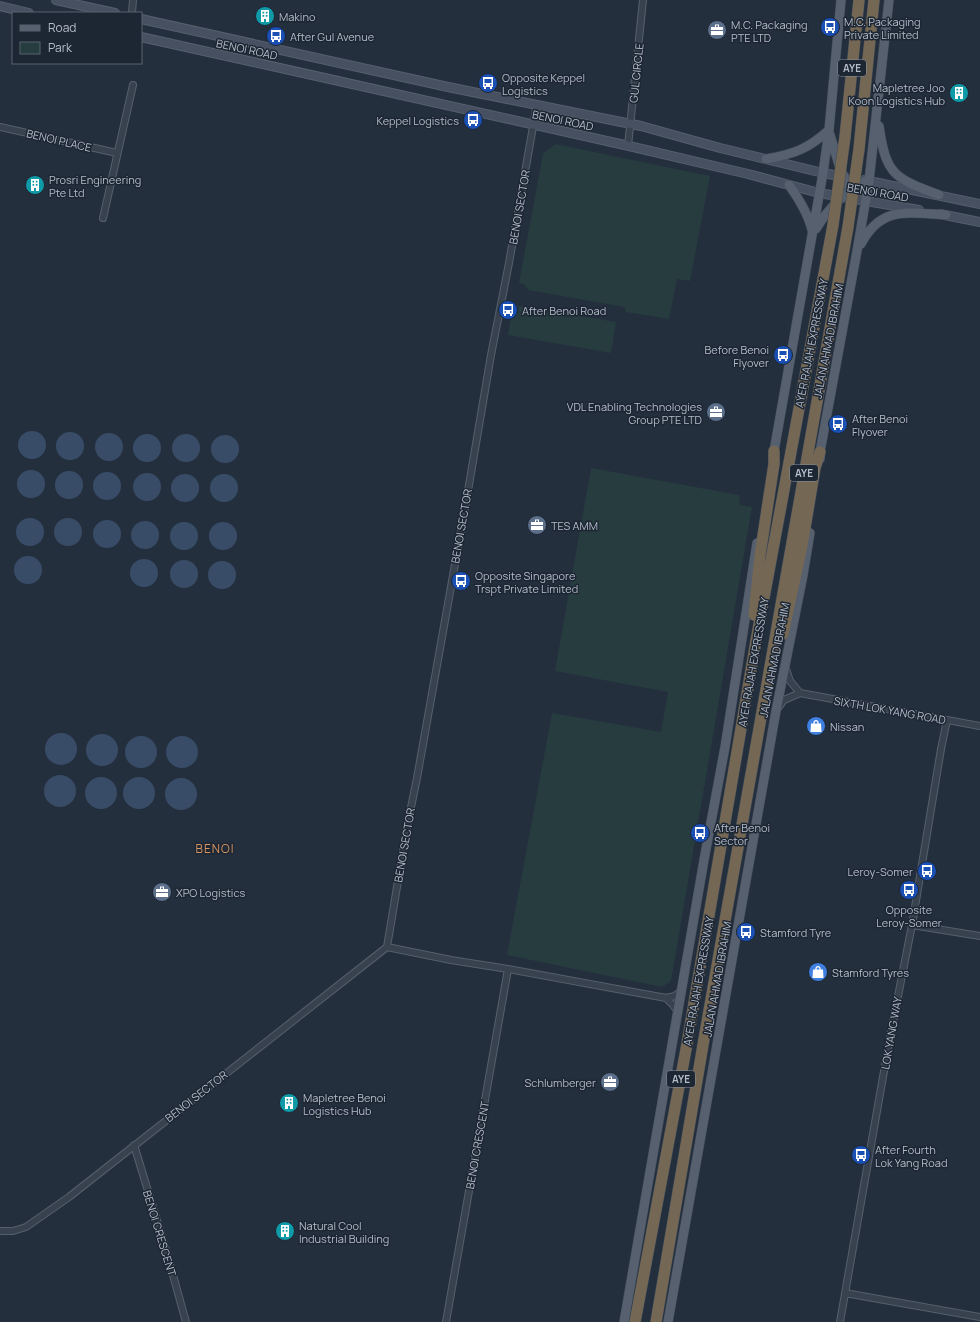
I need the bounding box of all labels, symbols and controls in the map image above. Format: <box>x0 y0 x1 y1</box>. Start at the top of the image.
building icon: Makino <box>254 5 276 27</box>
place label: Makino <box>279 9 316 24</box>
legend <box>12 12 142 64</box>
place label: M.C. Packaging Private Limited <box>844 14 921 42</box>
bus stop icon: M.C. Packaging Private Limited <box>819 16 841 38</box>
place label: M.C. Packaging PTE LTD <box>731 17 808 45</box>
text: Road <box>48 19 76 36</box>
office icon: M.C. Packaging PTE LTD <box>706 19 728 41</box>
bus stop icon: After Gul Avenue <box>265 25 287 47</box>
place label: After Gul Avenue <box>290 29 375 44</box>
street label: BENOI ROAD <box>215 35 279 63</box>
text: Park <box>48 39 73 56</box>
street label: GUL CIRCLE <box>625 42 647 104</box>
road number: AYE <box>838 60 866 76</box>
place label: Opposite Keppel Logistics <box>502 70 585 98</box>
bus stop icon: Opposite Keppel Logistics <box>477 72 499 94</box>
place label: Mapletree Joo Koon Logistics Hub <box>849 80 945 108</box>
building icon: Mapletree Joo Koon Logistics Hub <box>948 82 970 104</box>
street label: BENOI ROAD <box>531 106 595 134</box>
bus stop icon: Keppel Logistics <box>462 109 484 131</box>
place label: Keppel Logistics <box>377 113 459 128</box>
street label: BENOI PLACE <box>25 125 93 155</box>
street label: BENOI SECTOR <box>505 169 533 245</box>
place label: Prosri Engineering Pte Ltd <box>49 172 141 200</box>
building icon: Prosri Engineering Pte Ltd <box>24 174 46 196</box>
street label: BENOI ROAD <box>846 179 910 205</box>
street label: AYER RAJAH EXPRESSWAY <box>791 276 831 409</box>
street label: JALAN AHMAD IBRAHIM <box>809 282 847 400</box>
bus stop icon: After Benoi Road <box>497 299 519 321</box>
place label: After Benoi Road <box>522 303 606 318</box>
place label: Before Benoi Flyover <box>705 342 769 370</box>
bus stop icon: Before Benoi Flyover <box>772 344 794 366</box>
place label: VDL Enabling Technologies Group PTE LTD <box>567 399 702 427</box>
office icon: VDL Enabling Technologies Group PTE LTD <box>705 401 727 423</box>
place label: After Benoi Flyover <box>852 411 908 439</box>
bus stop icon: After Benoi Flyover <box>827 413 849 435</box>
road number: AYE <box>790 465 818 481</box>
street label: BENOI SECTOR <box>447 488 475 564</box>
office icon: TES AMM <box>526 514 548 536</box>
place label: TES AMM <box>551 518 598 533</box>
place label: Opposite Singapore Trspt Private Limited <box>475 568 578 596</box>
bus stop icon: Opposite Singapore Trspt Private Limited <box>450 570 472 592</box>
street label: AYER RAJAH EXPRESSWAY <box>734 595 772 728</box>
street label: JALAN AHMAD IBRAHIM <box>755 601 793 719</box>
street label: SIXTH LOK YANG ROAD <box>833 693 947 727</box>
shop icon: Nissan <box>805 715 827 737</box>
place label: Nissan <box>830 719 864 734</box>
street label: BENOI SECTOR <box>390 807 418 883</box>
place label: After Benoi Sector <box>714 820 770 848</box>
bus stop icon: After Benoi Sector <box>689 822 711 844</box>
district label: BENOI <box>196 840 234 857</box>
bus stop icon: Leroy-Somer <box>916 860 938 882</box>
place label: Leroy-Somer <box>847 864 913 879</box>
bus stop icon: Opposite Leroy-Somer <box>898 879 920 901</box>
office icon: XPO Logistics <box>151 881 173 903</box>
place label: XPO Logistics <box>176 885 246 900</box>
place label: Opposite Leroy-Somer <box>876 902 942 930</box>
street label: AYER RAJAH EXPRESSWAY <box>679 914 717 1047</box>
street label: JALAN AHMAD IBRAHIM <box>699 920 735 1038</box>
bus stop icon: Stamford Tyre <box>735 921 757 943</box>
place label: Stamford Tyre <box>760 925 832 940</box>
shop icon: Stamford Tyres <box>807 961 829 983</box>
place label: Stamford Tyres <box>832 965 909 980</box>
street label: LOK YANG WAY <box>877 995 905 1071</box>
street label: BENOI SECTOR <box>162 1067 230 1125</box>
office icon: Schlumberger <box>599 1071 621 1093</box>
road number: AYE <box>667 1071 695 1087</box>
place label: Schlumberger <box>525 1075 596 1090</box>
place label: Mapletree Benoi Logistics Hub <box>303 1090 386 1118</box>
building icon: Mapletree Benoi Logistics Hub <box>278 1092 300 1114</box>
street label: BENOI CRESCENT <box>462 1099 492 1190</box>
place label: After Fourth Lok Yang Road <box>875 1142 947 1170</box>
bus stop icon: After Fourth Lok Yang Road <box>850 1144 872 1166</box>
street label: BENOI CRESCENT <box>140 1188 180 1278</box>
place label: Natural Cool Industrial Building <box>299 1218 389 1246</box>
building icon: Natural Cool Industrial Building <box>274 1220 296 1242</box>

